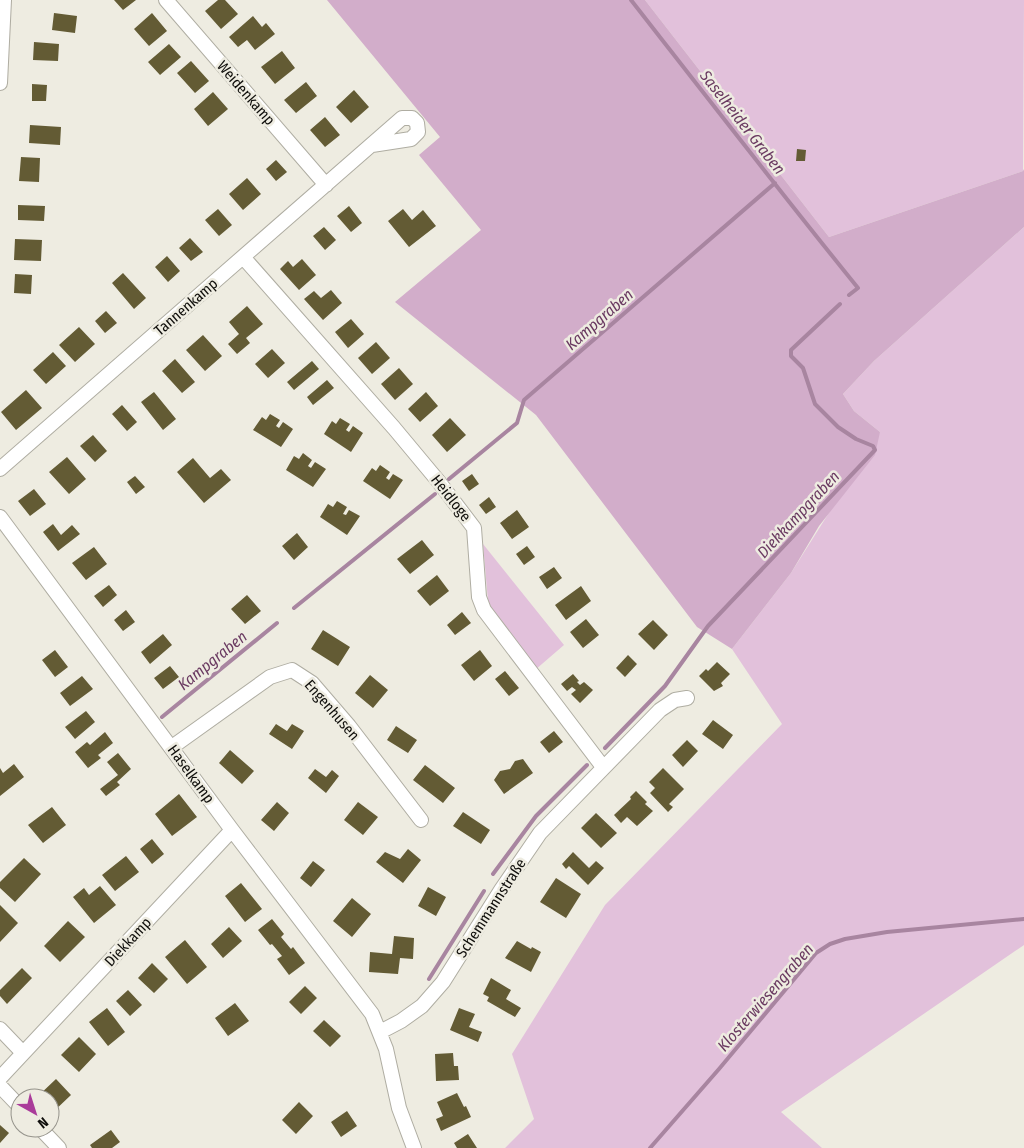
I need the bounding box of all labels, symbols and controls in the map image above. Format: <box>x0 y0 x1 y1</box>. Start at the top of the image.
street label: Weidenkamp <box>213 57 279 129</box>
water label: Saselheider Graben <box>695 66 789 178</box>
street label: Tannenkamp <box>151 275 221 339</box>
water label: Kampgraben <box>562 285 637 354</box>
water label: Diekkampgraben <box>753 467 843 562</box>
street label: Heidloge <box>427 471 475 525</box>
water label: Kampgraben <box>174 627 251 694</box>
street label: Engenhusen <box>301 676 363 744</box>
street label: Haselkamp <box>164 741 218 807</box>
street label: Schemmannstraße <box>452 855 530 961</box>
street label: Diekkamp <box>101 914 155 970</box>
water label: Klosterwiesengraben <box>713 940 817 1055</box>
north arrow <box>10 1088 60 1138</box>
text: N <box>34 1113 51 1132</box>

